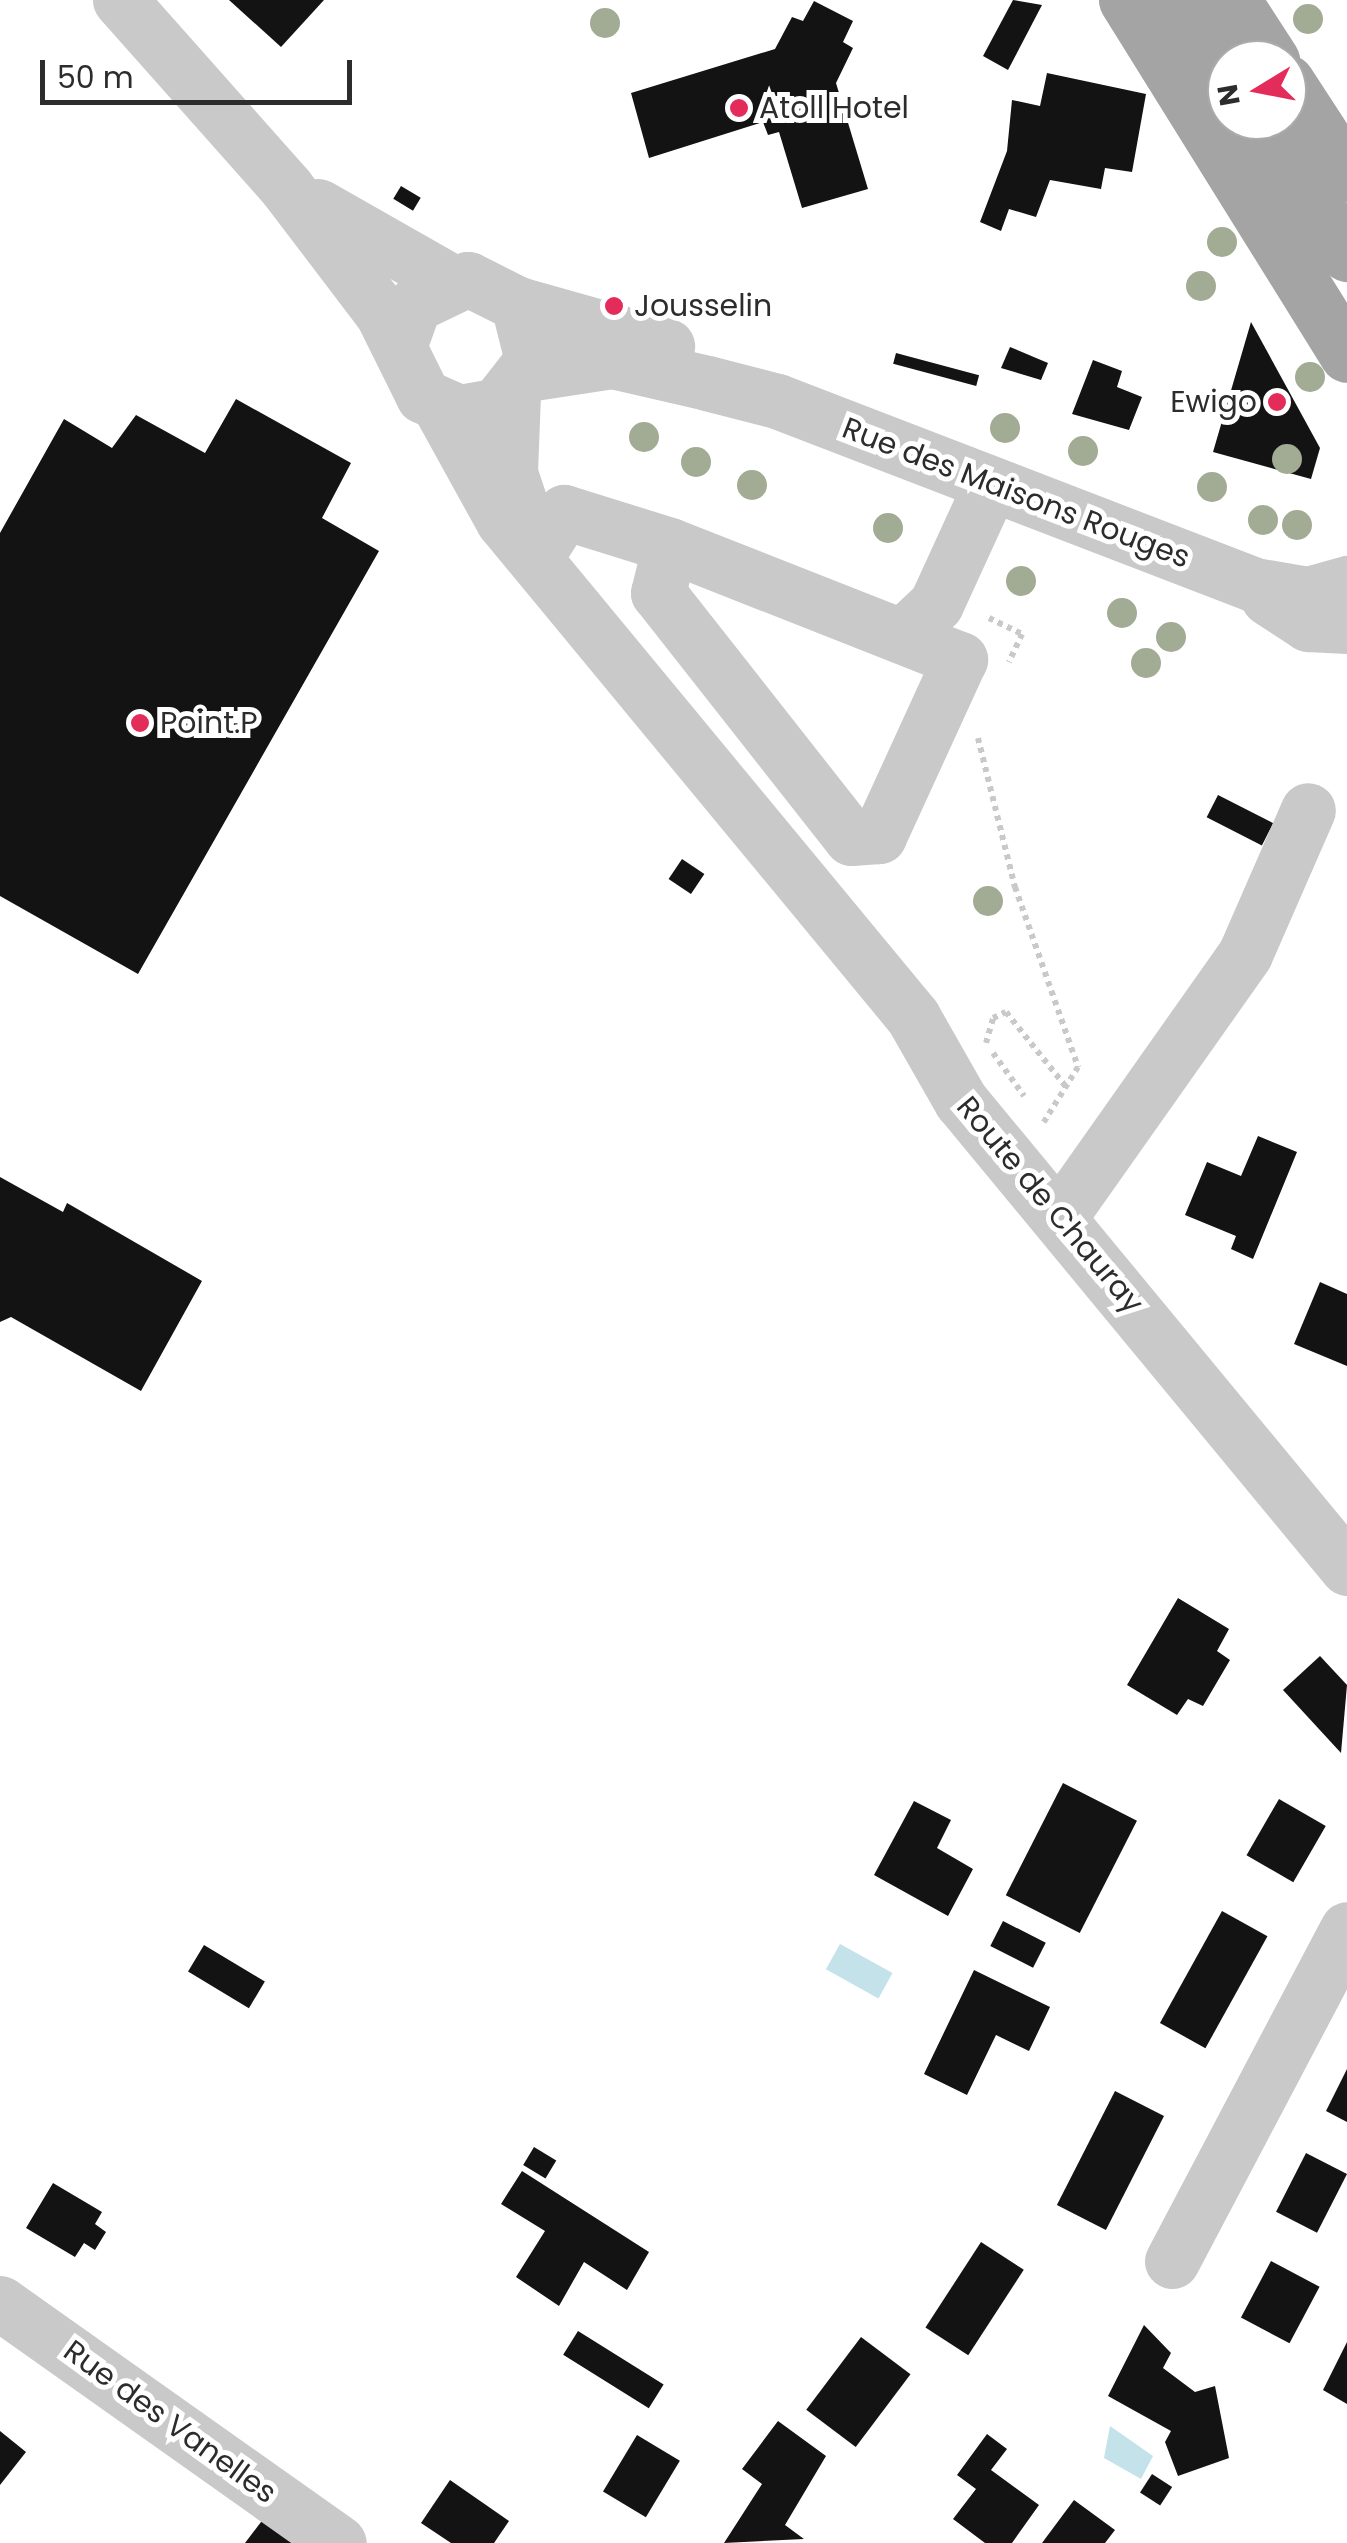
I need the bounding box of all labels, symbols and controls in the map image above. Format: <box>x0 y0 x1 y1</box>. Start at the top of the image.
scale bar <box>45 40 358 102</box>
north arrow <box>1207 40 1307 140</box>
text: 50 m <box>57 56 134 99</box>
text: N <box>1208 81 1250 109</box>
place label: Atoll Hotel <box>759 90 909 126</box>
marker: Atoll Hotel <box>728 97 750 119</box>
place label: Jousselin <box>634 288 772 324</box>
marker: Jousselin <box>603 295 625 317</box>
place label: Ewigo <box>1170 384 1257 420</box>
marker: Ewigo <box>1266 391 1288 413</box>
street label: Rue des Maisons Rouges <box>837 410 1195 576</box>
place label: Point.P <box>160 705 258 741</box>
marker: Point.P <box>129 712 151 734</box>
street label: Route de Chauray <box>949 1090 1151 1320</box>
street label: Rue des Vanelles <box>57 2333 283 2511</box>

